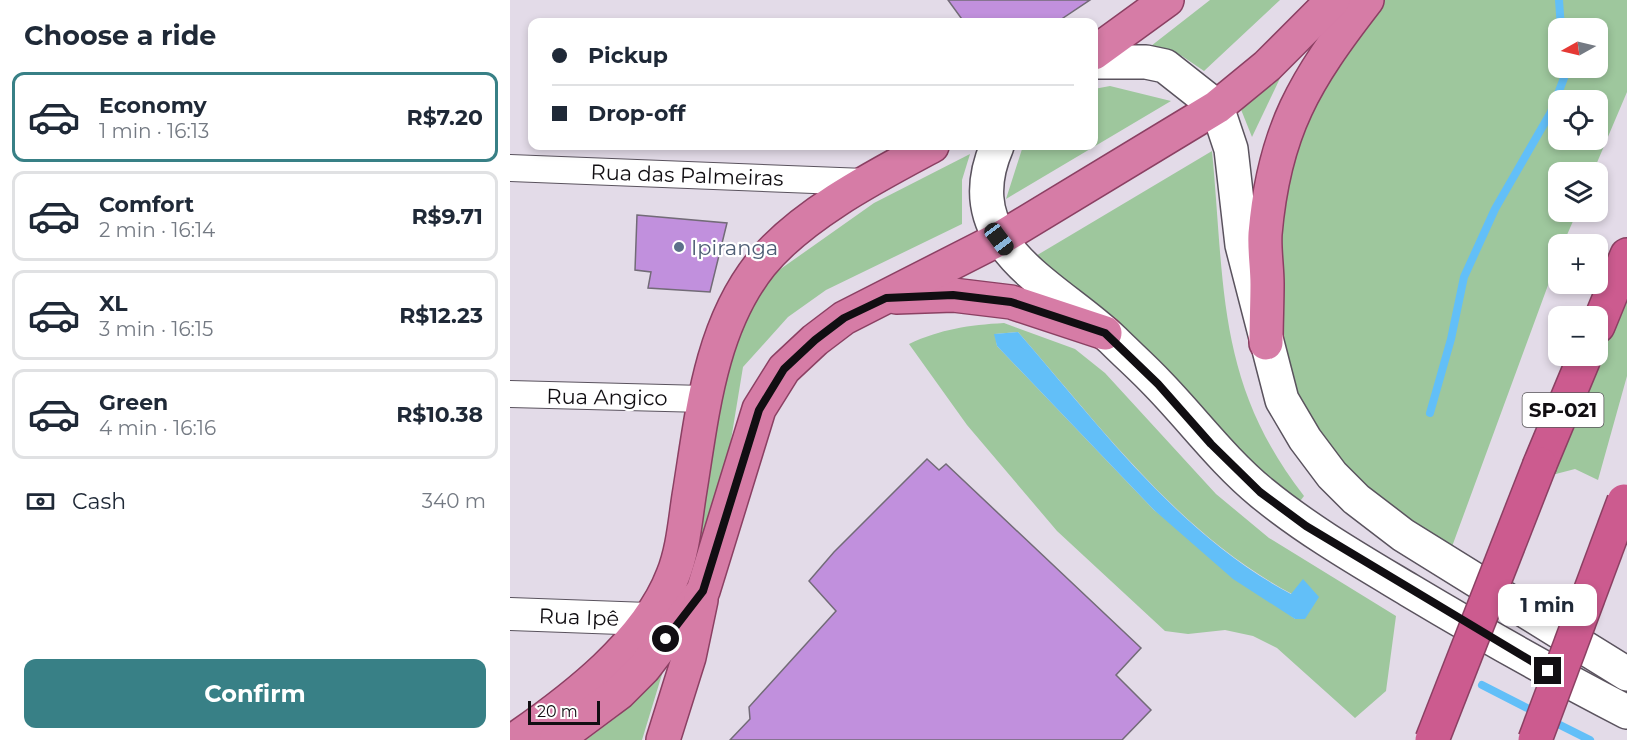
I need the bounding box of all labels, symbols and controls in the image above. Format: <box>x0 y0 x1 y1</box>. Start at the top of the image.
north arrow <box>1548 18 1608 78</box>
map controls <box>1548 18 1608 366</box>
text: Choose a ride <box>24 19 216 52</box>
text: Pickup <box>588 42 668 69</box>
icon: car <box>27 90 81 144</box>
button: locate <box>1548 90 1608 150</box>
text: Economy <box>99 92 207 119</box>
text: Drop-off <box>588 100 686 127</box>
text: R$7.20 <box>407 104 483 131</box>
text: 1 min · 16:13 <box>99 119 209 143</box>
street label: Rua das Palmeiras <box>590 159 784 191</box>
button: layers <box>1548 162 1608 222</box>
icon: car <box>27 189 81 243</box>
text: Comfort <box>99 191 194 218</box>
text: R$9.71 <box>411 203 483 230</box>
text: 2 min · 16:14 <box>99 218 215 242</box>
car <box>981 219 1017 259</box>
button: + <box>1548 234 1608 294</box>
place label: Ipiranga <box>691 235 778 260</box>
marker: Ipiranga <box>672 240 686 254</box>
icon: car <box>27 288 81 342</box>
text: XL <box>99 290 128 317</box>
text: R$12.23 <box>399 302 483 329</box>
button: − <box>1548 306 1608 366</box>
text: 3 min · 16:15 <box>99 317 213 341</box>
street label: Rua Angico <box>546 383 668 411</box>
icon: car <box>27 387 81 441</box>
text: Green <box>99 389 168 416</box>
road number: SP-021 <box>1522 393 1604 427</box>
text: R$10.38 <box>396 401 483 428</box>
text: 4 min · 16:16 <box>99 416 216 440</box>
icon: cash <box>24 485 57 518</box>
text: Cash <box>72 488 126 515</box>
text: 340 m <box>422 489 486 513</box>
callout: 1 min <box>1498 584 1598 626</box>
text: 1 min <box>1520 593 1575 617</box>
street label: Rua Ipê <box>538 603 620 631</box>
route start <box>652 625 679 652</box>
route end <box>1534 657 1561 684</box>
button: Confirm <box>24 659 486 728</box>
scale bar <box>528 698 600 726</box>
text: 20 m <box>537 702 578 721</box>

